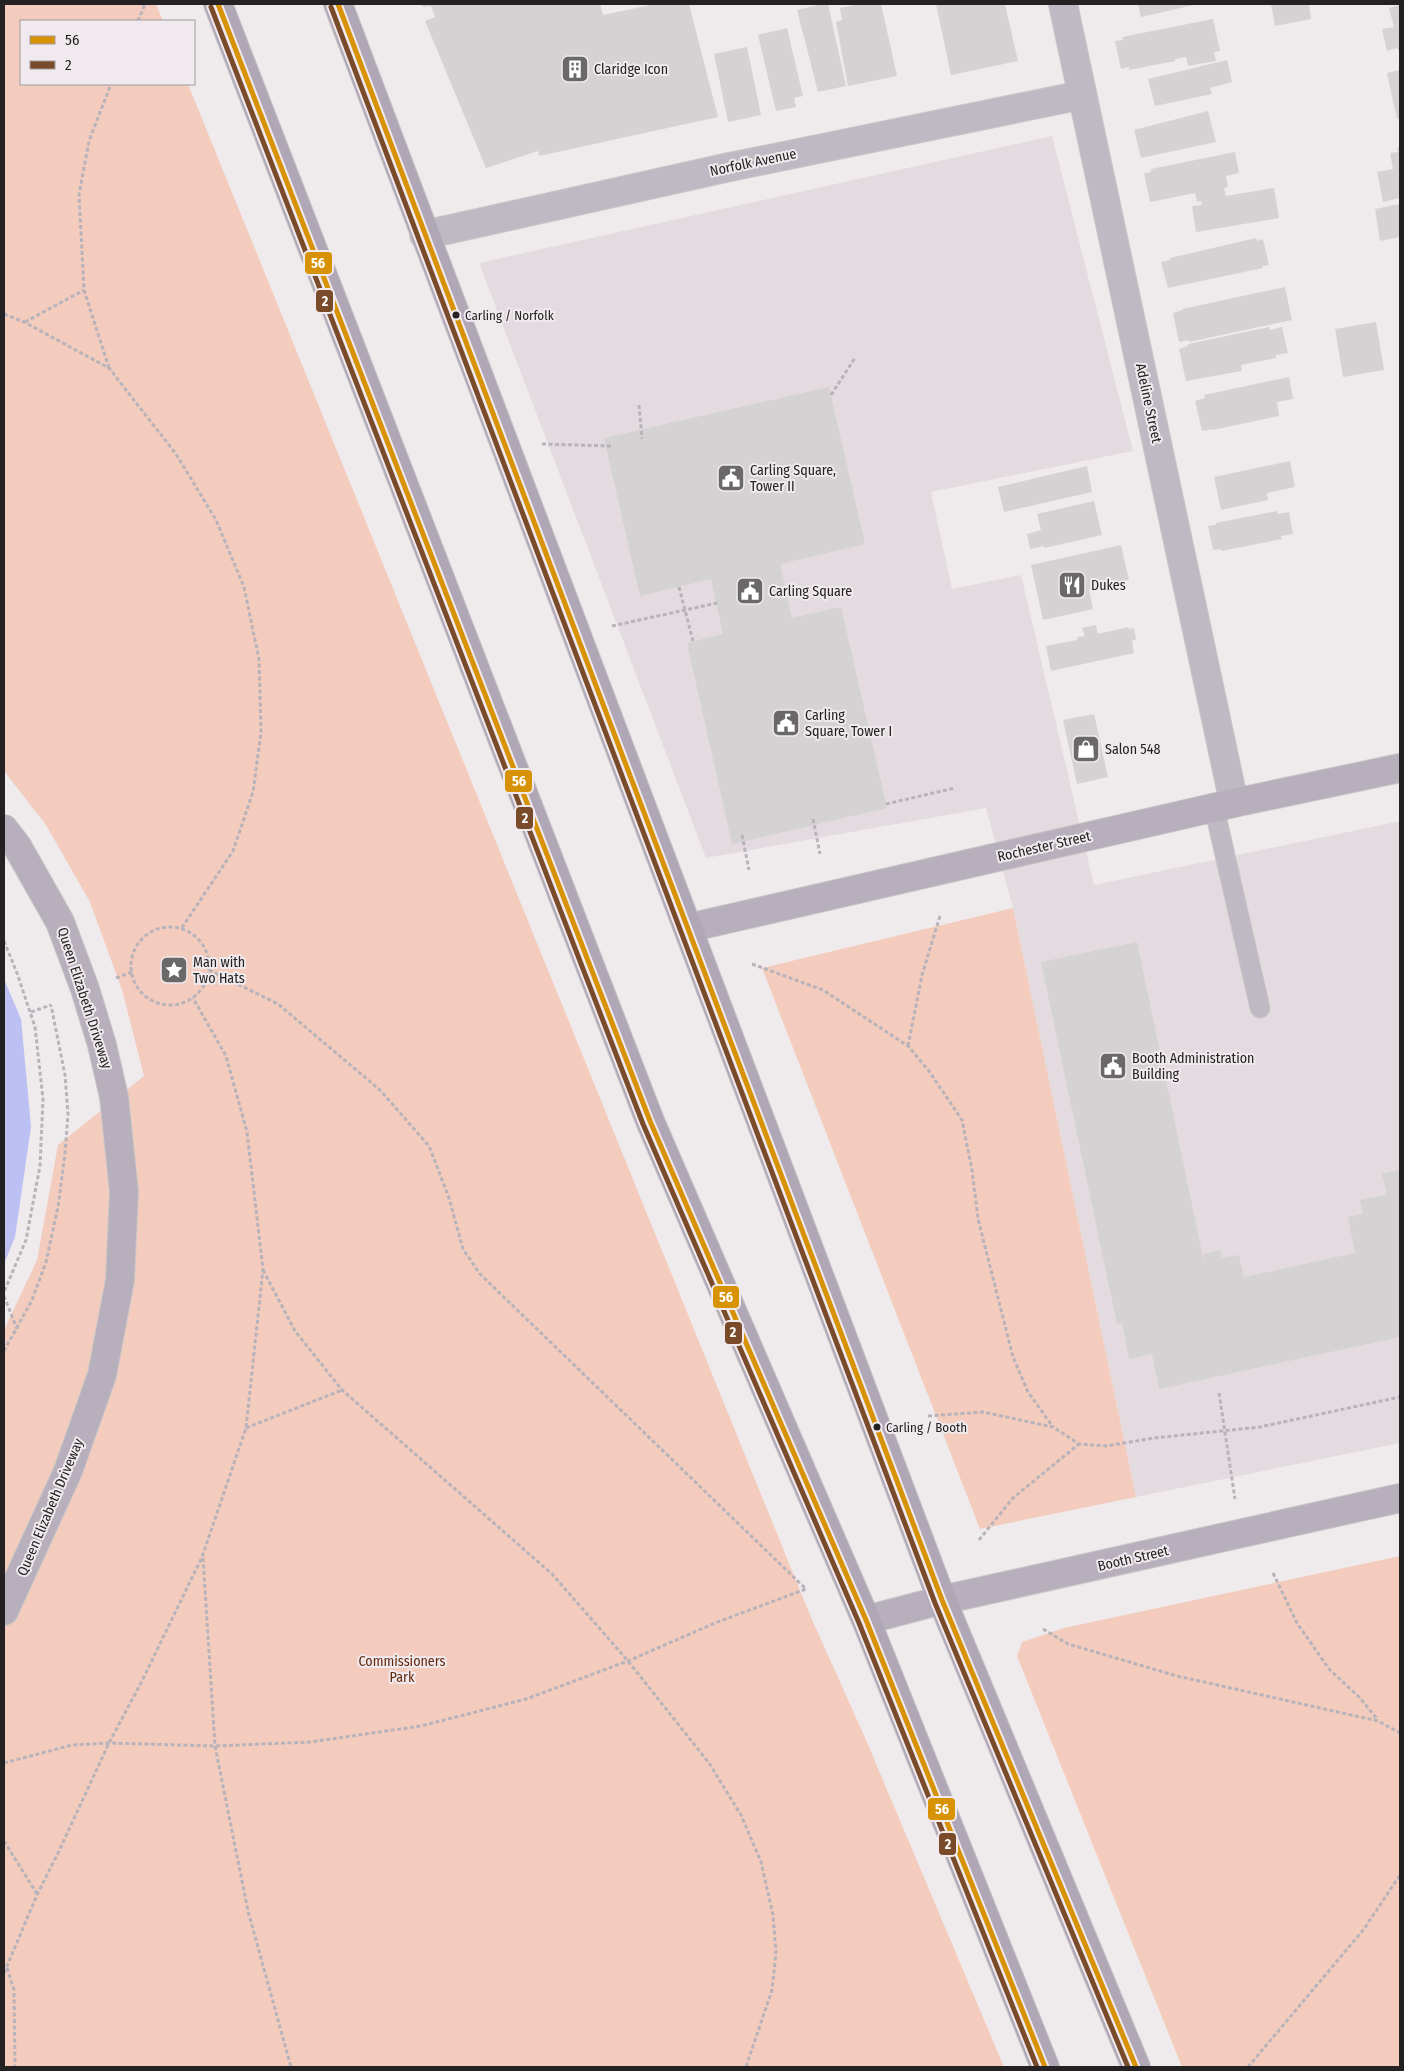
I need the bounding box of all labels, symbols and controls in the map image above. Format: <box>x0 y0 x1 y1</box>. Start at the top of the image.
legend <box>20 20 195 85</box>
text: 56 <box>65 31 79 49</box>
building icon: Claridge Icon <box>560 54 590 84</box>
text: 2 <box>65 56 72 74</box>
place label: Claridge Icon <box>594 61 668 78</box>
street label: Norfolk Avenue <box>708 145 798 180</box>
line badge: 56 <box>304 251 333 275</box>
text: 56 <box>311 255 325 272</box>
line badge: 2 <box>315 289 334 313</box>
text: 2 <box>321 293 329 310</box>
place label: Carling / Norfolk <box>465 308 555 323</box>
marker: Carling / Norfolk <box>451 310 461 320</box>
street label: Adeline Street <box>1132 362 1165 445</box>
place label: Carling Square, Tower II <box>750 462 836 495</box>
public building icon: Carling Square, Tower II <box>716 463 746 493</box>
restaurant icon: Dukes <box>1057 570 1087 600</box>
public building icon: Carling Square <box>735 576 765 606</box>
place label: Dukes <box>1091 577 1126 594</box>
place label: Carling Square <box>769 583 852 600</box>
place label: Carling Square, Tower I <box>805 707 892 740</box>
public building icon: Carling Square, Tower I <box>771 708 801 738</box>
shop icon: Salon 548 <box>1071 734 1101 764</box>
place label: Salon 548 <box>1105 741 1161 758</box>
line badge: 56 <box>504 769 533 793</box>
text: 56 <box>512 773 526 790</box>
line badge: 2 <box>515 806 534 830</box>
text: 2 <box>521 810 529 827</box>
street label: Rochester Street <box>996 827 1093 865</box>
street label: Queen Elizabeth Driveway <box>54 925 116 1072</box>
place label: Man with Two Hats <box>193 954 245 987</box>
place icon: Man with Two Hats <box>159 955 189 985</box>
place label: Booth Administration Building <box>1132 1050 1254 1083</box>
public building icon: Booth Administration Building <box>1098 1051 1128 1081</box>
line badge: 56 <box>712 1285 740 1309</box>
text: 56 <box>719 1289 733 1306</box>
line badge: 2 <box>724 1321 743 1345</box>
text: 2 <box>729 1324 737 1341</box>
place label: Carling / Booth <box>886 1420 967 1435</box>
marker: Carling / Booth <box>872 1422 882 1432</box>
street label: Queen Elizabeth Driveway <box>14 1435 87 1578</box>
street label: Booth Street <box>1096 1542 1171 1575</box>
park label: Commissioners Park <box>359 1653 445 1686</box>
line badge: 56 <box>927 1797 956 1821</box>
text: 56 <box>935 1801 949 1818</box>
line badge: 2 <box>938 1832 957 1856</box>
text: 2 <box>944 1836 952 1853</box>

